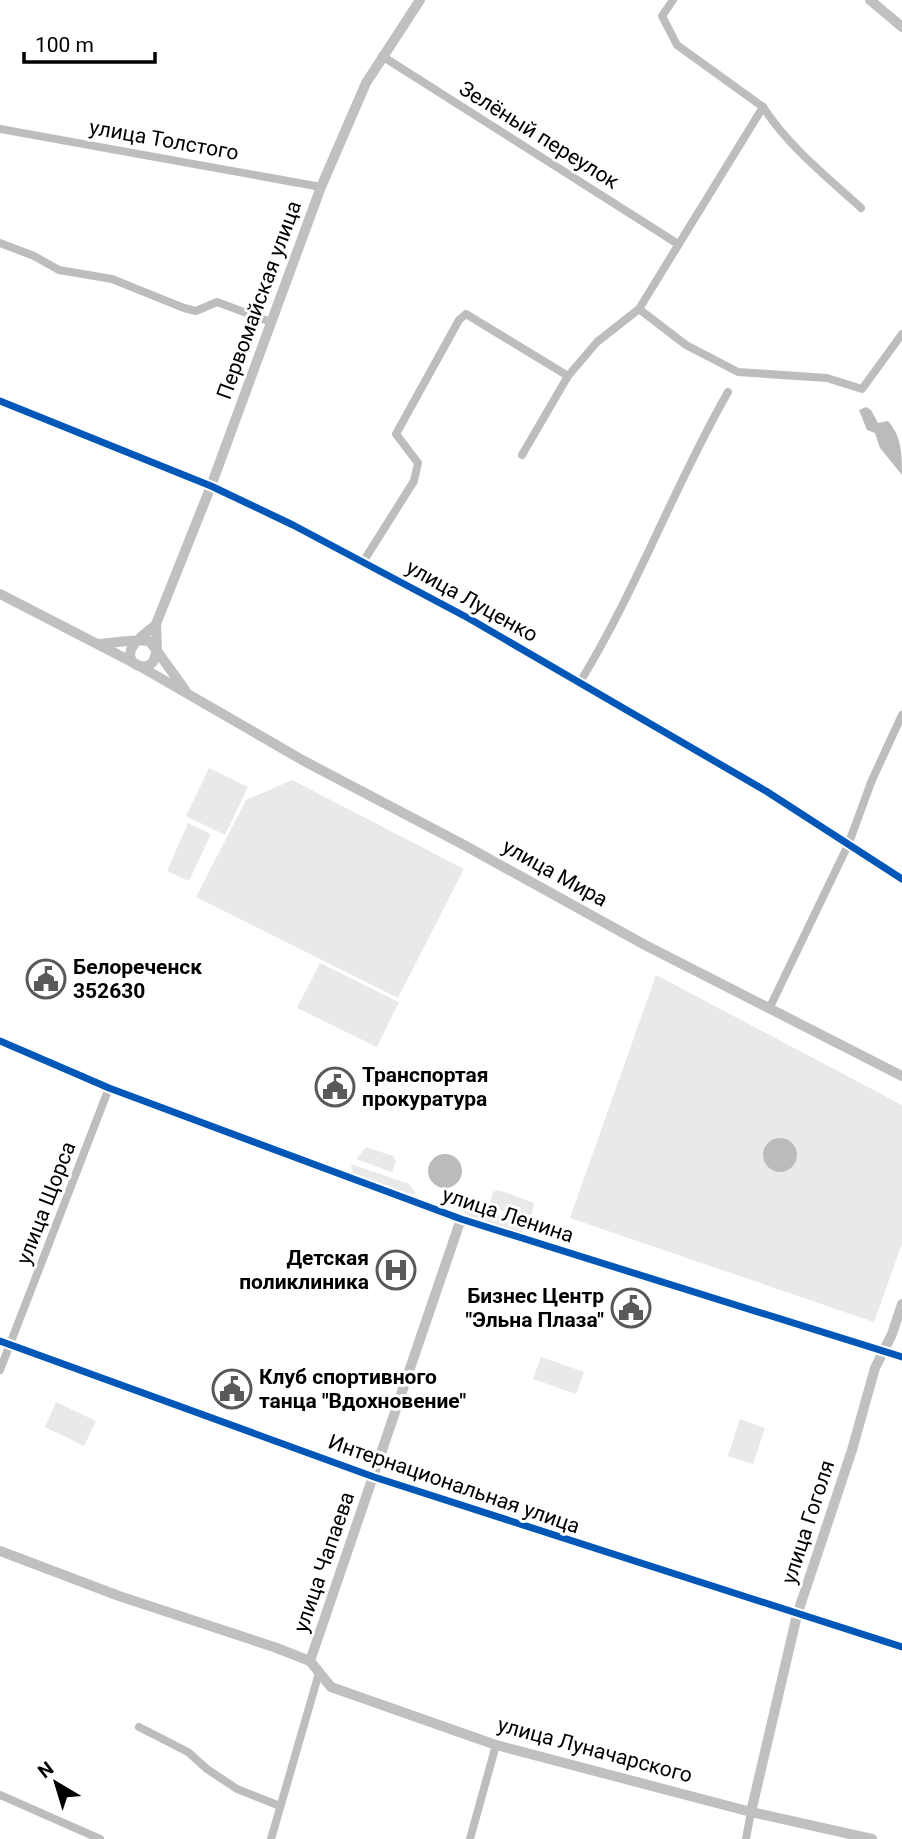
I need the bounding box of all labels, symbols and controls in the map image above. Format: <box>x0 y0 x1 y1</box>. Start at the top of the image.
scale bar <box>24 21 156 65</box>
text: 100 m <box>35 33 94 57</box>
street label: Зелёный переулок <box>455 76 624 194</box>
street label: улица Толстого <box>87 115 241 165</box>
street label: Первомайская улица <box>212 198 306 402</box>
street label: улица Луценко <box>402 555 542 647</box>
street label: улица Мира <box>498 834 612 912</box>
place label: Белореченск 352630 <box>73 955 202 1003</box>
public building icon: Белореченск 352630 <box>25 958 67 1000</box>
place label: Транспортая прокуратура <box>362 1063 488 1111</box>
public building icon: Транспортая прокуратура <box>314 1066 356 1108</box>
street label: улица Щорса <box>12 1138 80 1268</box>
street label: улица Ленина <box>439 1182 577 1248</box>
place label: Детская поликлиника <box>239 1246 369 1294</box>
hospital icon: Детская поликлиника <box>375 1249 417 1291</box>
place label: Бизнес Центр "Эльна Плаза" <box>466 1284 604 1332</box>
public building icon: Бизнес Центр "Эльна Плаза" <box>610 1287 652 1329</box>
place label: Клуб спортивного танца "Вдохновение" <box>259 1365 466 1413</box>
public building icon: Клуб спортивного танца "Вдохновение" <box>211 1368 253 1410</box>
street label: Интернациональная улица <box>325 1430 583 1538</box>
street label: улица Гоголя <box>777 1457 839 1587</box>
street label: улица Чапаева <box>289 1489 359 1635</box>
street label: улица Луначарского <box>495 1712 695 1788</box>
north arrow <box>21 1748 91 1818</box>
text: N <box>33 1757 58 1783</box>

